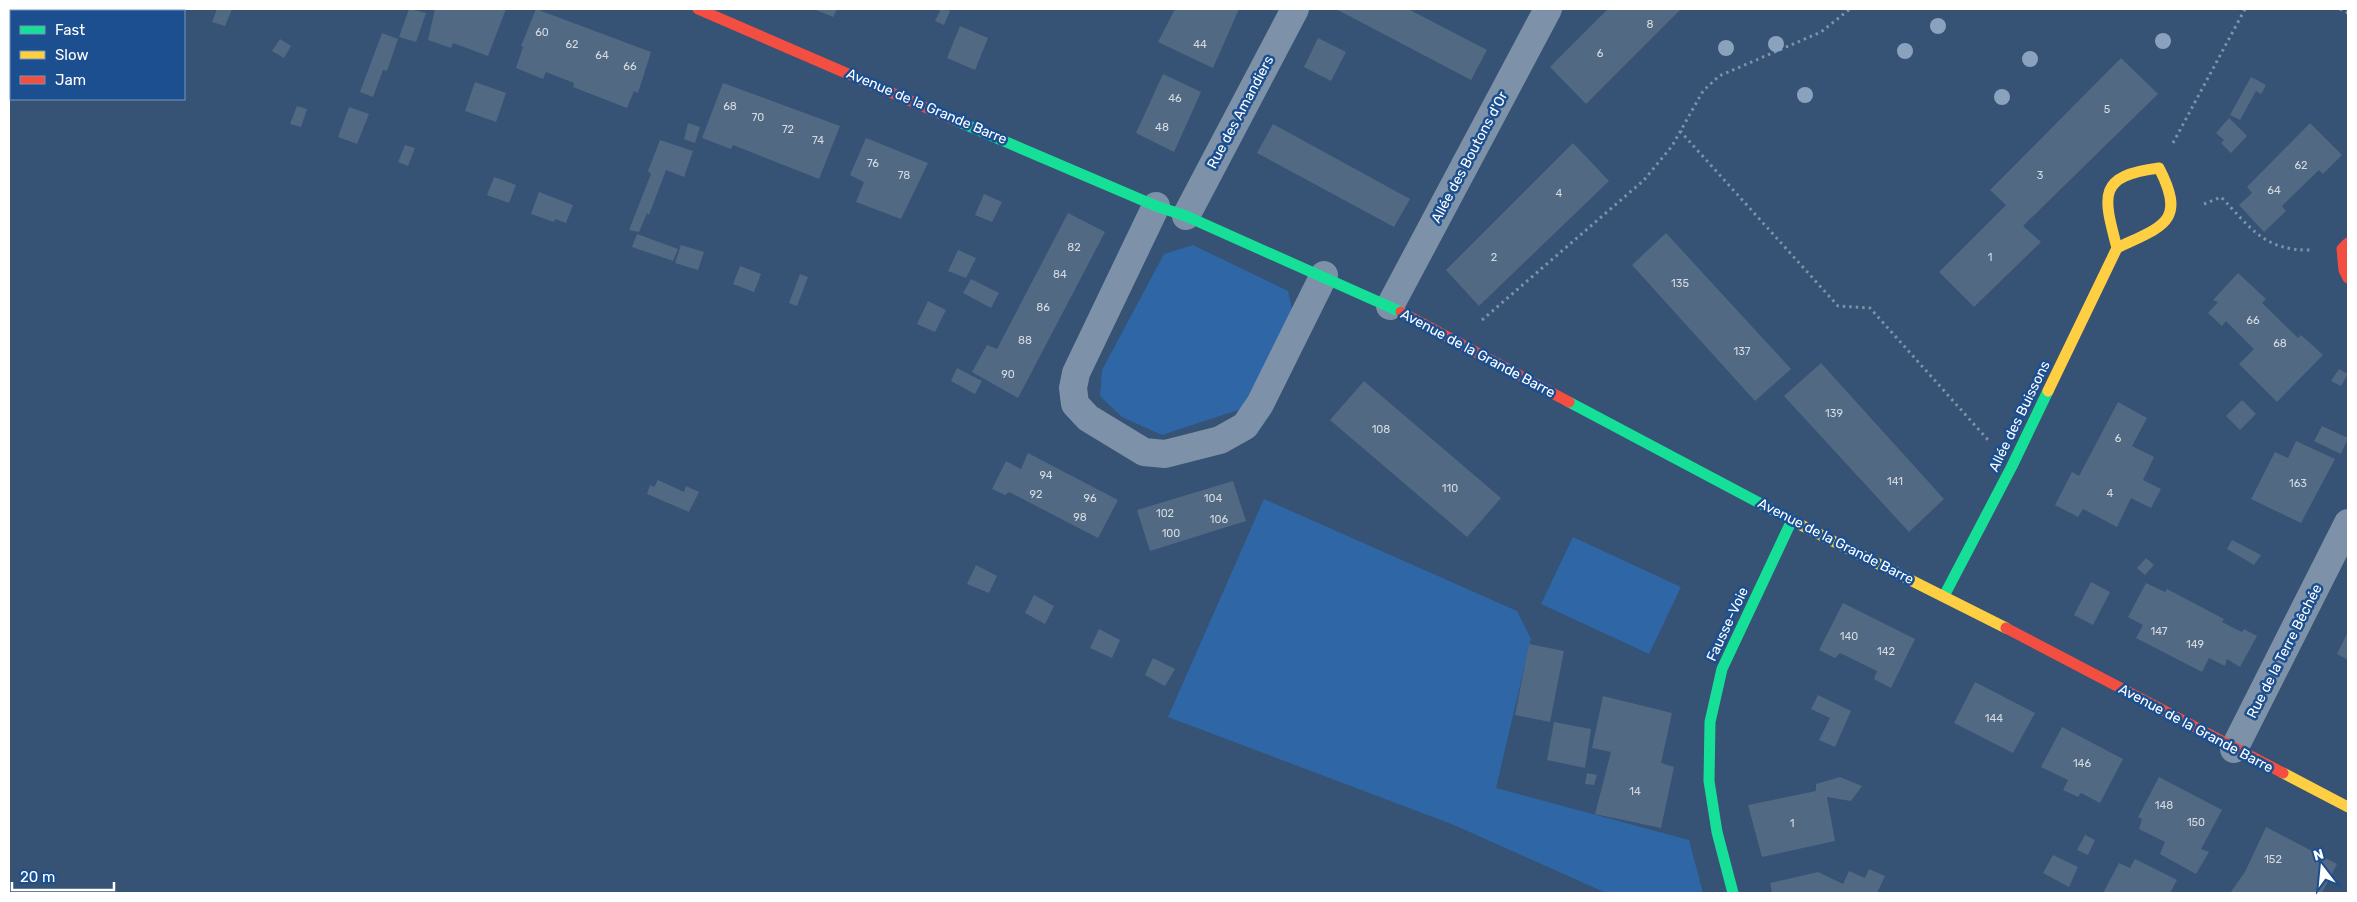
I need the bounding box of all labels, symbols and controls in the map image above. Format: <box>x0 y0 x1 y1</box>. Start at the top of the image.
legend <box>10 10 185 100</box>
house number: 8 <box>1647 18 1654 31</box>
text: Fast <box>55 21 85 39</box>
house number: 60 <box>535 26 549 39</box>
house number: 62 <box>565 38 579 51</box>
house number: 44 <box>1193 38 1207 51</box>
text: Slow <box>55 46 88 64</box>
house number: 6 <box>1597 47 1604 60</box>
house number: 64 <box>595 49 609 62</box>
street label: Rue des Amandiers <box>1204 53 1277 172</box>
house number: 66 <box>623 60 637 73</box>
street label: Avenue de la Grande Barre <box>844 65 1010 148</box>
text: Jam <box>55 71 86 89</box>
street label: Allée des Boutons d'Or <box>1428 88 1512 226</box>
house number: 46 <box>1168 92 1182 105</box>
house number: 68 <box>723 100 737 113</box>
house number: 5 <box>2104 103 2111 116</box>
house number: 70 <box>752 111 764 124</box>
house number: 48 <box>1155 121 1169 134</box>
house number: 72 <box>782 123 794 136</box>
house number: 74 <box>812 134 824 147</box>
house number: 76 <box>867 157 879 170</box>
house number: 62 <box>2294 159 2308 172</box>
house number: 78 <box>898 169 910 182</box>
house number: 3 <box>2037 169 2044 182</box>
house number: 64 <box>2267 184 2281 197</box>
house number: 4 <box>1556 187 1563 200</box>
house number: 82 <box>1067 241 1081 254</box>
house number: 2 <box>1491 251 1497 264</box>
house number: 1 <box>1988 251 1992 264</box>
house number: 84 <box>1053 268 1067 281</box>
house number: 135 <box>1671 277 1689 290</box>
house number: 86 <box>1036 301 1050 314</box>
street label: Avenue de la Grande Barre <box>1398 305 1558 402</box>
house number: 66 <box>2246 314 2260 327</box>
house number: 88 <box>1018 334 1032 347</box>
house number: 68 <box>2273 337 2287 350</box>
house number: 137 <box>1734 345 1751 358</box>
street label: Allée des Buissons <box>1985 358 2054 474</box>
house number: 90 <box>1001 368 1015 381</box>
house number: 139 <box>1825 407 1843 420</box>
house number: 108 <box>1372 423 1390 436</box>
house number: 6 <box>2115 432 2122 445</box>
house number: 94 <box>1039 469 1053 482</box>
house number: 141 <box>1887 475 1903 488</box>
house number: 163 <box>2289 477 2307 490</box>
house number: 110 <box>1442 482 1458 495</box>
house number: 4 <box>2107 487 2114 500</box>
house number: 92 <box>1030 488 1042 501</box>
house number: 96 <box>1083 492 1097 505</box>
house number: 104 <box>1204 492 1222 505</box>
street label: Avenue de la Grande Barre <box>1755 495 1917 588</box>
house number: 102 <box>1156 507 1174 520</box>
house number: 98 <box>1073 511 1087 524</box>
house number: 106 <box>1210 513 1229 526</box>
house number: 100 <box>1162 527 1180 540</box>
street label: Rue de la Terre Bêchée <box>2243 581 2326 721</box>
street label: Fausse-Voie <box>1703 584 1752 664</box>
house number: 147 <box>2151 625 2168 638</box>
house number: 140 <box>1840 630 1858 643</box>
house number: 149 <box>2186 638 2204 651</box>
house number: 142 <box>1877 645 1895 658</box>
street label: Avenue de la Grande Barre <box>2116 680 2276 777</box>
house number: 144 <box>1985 712 2003 725</box>
house number: 146 <box>2073 757 2091 770</box>
house number: 14 <box>1629 785 1641 798</box>
house number: 148 <box>2155 799 2173 812</box>
house number: 150 <box>2187 816 2205 829</box>
house number: 1 <box>1790 817 1794 830</box>
north arrow <box>2297 842 2347 892</box>
text: N <box>2311 845 2326 865</box>
house number: 152 <box>2264 853 2282 866</box>
scale bar <box>12 860 115 892</box>
text: 20 m <box>20 868 55 886</box>

